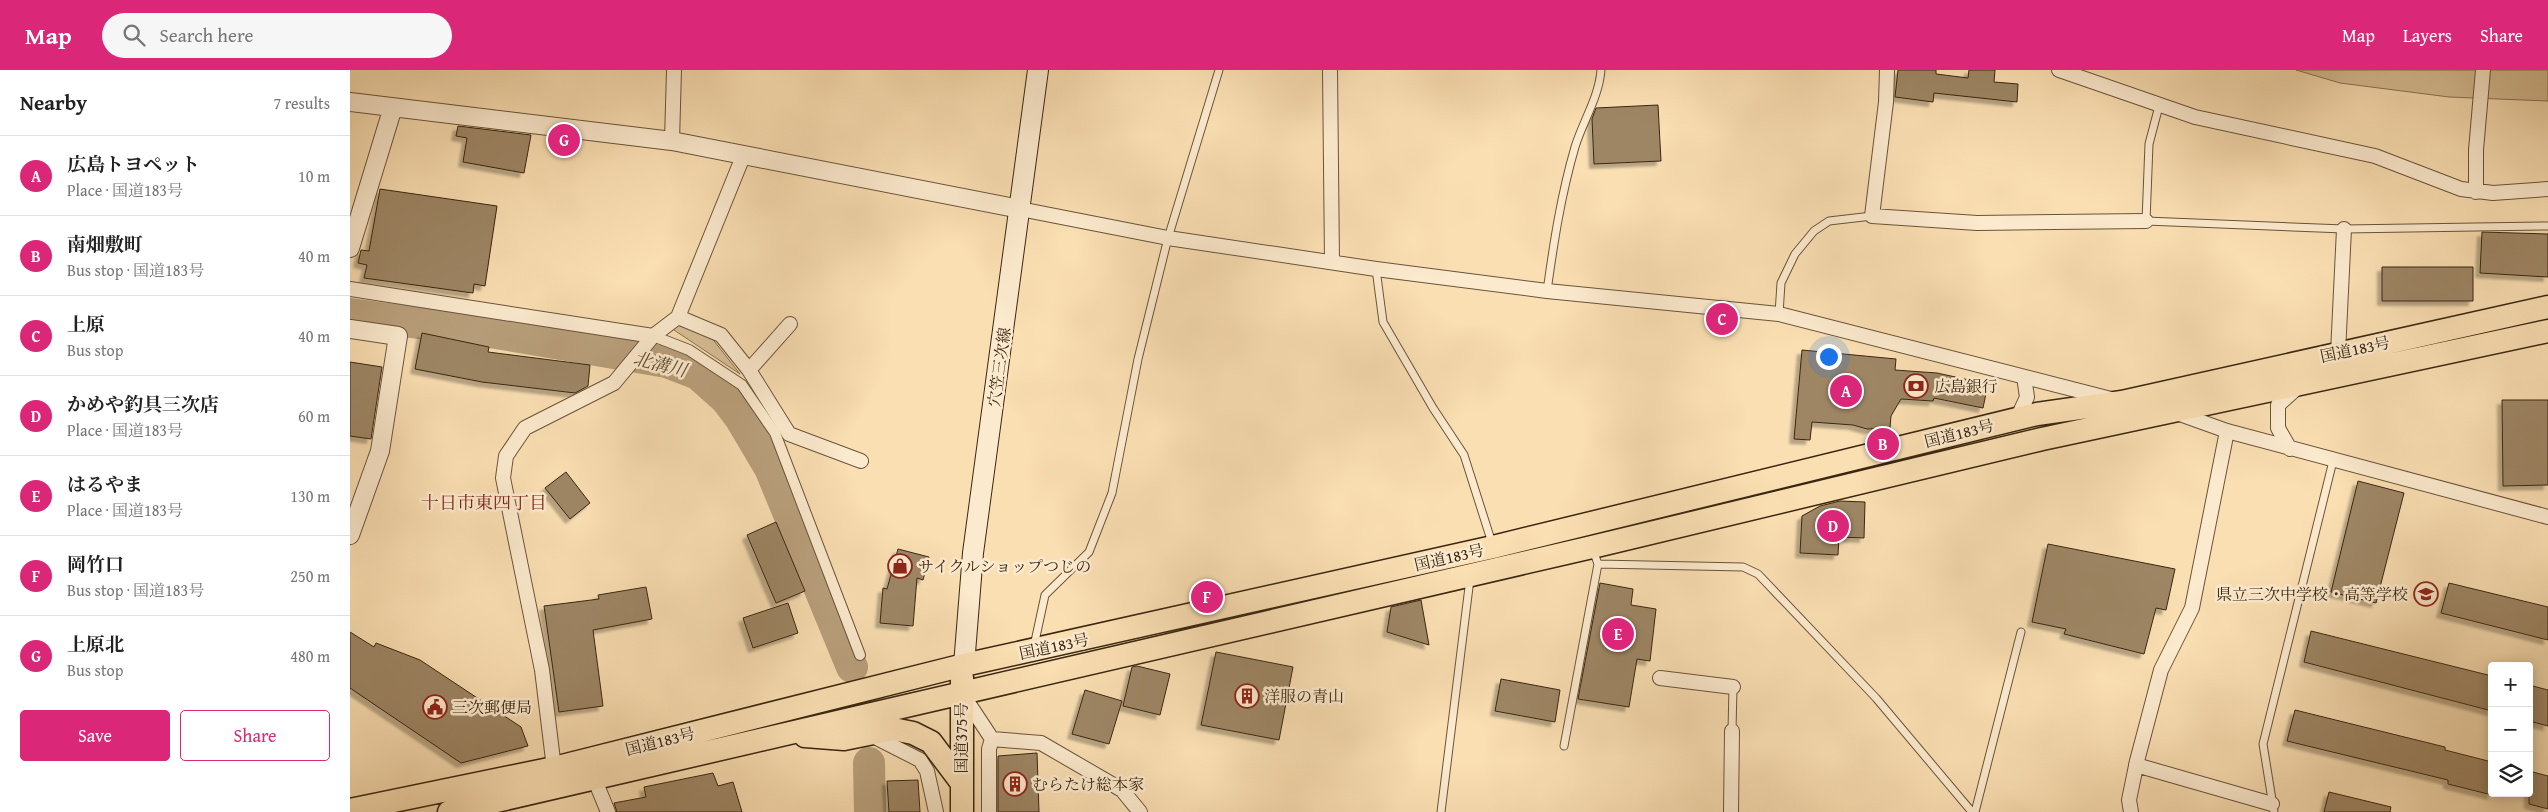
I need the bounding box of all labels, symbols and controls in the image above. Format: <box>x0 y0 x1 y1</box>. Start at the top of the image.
search box <box>102 13 452 58</box>
text: Map <box>25 18 72 53</box>
icon: search <box>120 21 148 49</box>
text: Search here <box>160 21 253 49</box>
text: Map <box>2342 22 2375 49</box>
text: Layers <box>2403 22 2452 49</box>
text: Share <box>2480 22 2523 49</box>
text: Nearby <box>20 87 87 118</box>
text: 7 results <box>273 91 330 115</box>
pin: G <box>548 121 580 159</box>
text: 広島トヨペット <box>67 150 200 178</box>
text: A <box>31 164 41 188</box>
text: 10 m <box>298 164 330 188</box>
text: Place · 国道183号 <box>67 178 183 202</box>
text: 南畑敷町 <box>67 230 143 258</box>
text: B <box>31 244 41 268</box>
text: 40 m <box>298 244 330 268</box>
text: Bus stop · 国道183号 <box>67 258 204 282</box>
pin: C <box>1706 300 1738 338</box>
text: 上原 <box>67 310 105 338</box>
text: C <box>31 324 41 348</box>
text: 40 m <box>298 324 330 348</box>
street label: 穴笠三次線 <box>982 326 1016 408</box>
street label: 国道183号 <box>2318 330 2392 368</box>
text: Bus stop <box>67 338 123 362</box>
water label: 北溝川 <box>631 344 691 384</box>
your location <box>1816 344 1842 370</box>
pin: A <box>1830 372 1862 410</box>
bank icon: 広島銀行 <box>1903 373 1929 399</box>
place label: 広島銀行 <box>1934 374 1998 398</box>
text: かめや釣具三次店 <box>67 390 219 418</box>
text: D <box>31 404 41 428</box>
text: 60 m <box>298 404 330 428</box>
street label: 国道183号 <box>1922 413 1996 453</box>
text: Place · 国道183号 <box>67 418 183 442</box>
pin: B <box>1867 425 1899 463</box>
text: はるやま <box>67 470 143 498</box>
text: E <box>32 484 40 508</box>
text: 130 m <box>290 484 330 508</box>
district label: 十日市東四丁目 <box>421 489 547 516</box>
text: Place · 国道183号 <box>67 498 183 522</box>
pin: D <box>1817 507 1849 545</box>
street label: 国道183号 <box>1412 537 1486 577</box>
text: 岡竹口 <box>67 550 124 578</box>
shop icon: サイクルショップつじの <box>887 553 913 579</box>
place label: サイクルショップつじの <box>918 554 1091 578</box>
text: F <box>32 564 40 588</box>
text: 250 m <box>290 564 330 588</box>
text: Bus stop · 国道183号 <box>67 578 204 602</box>
pin: F <box>1191 578 1223 616</box>
school or university icon: 県立三次中学校・高等学校 <box>2413 581 2439 607</box>
place label: 県立三次中学校・高等学校 <box>2216 582 2408 606</box>
pin: E <box>1602 615 1634 653</box>
street label: 国道183号 <box>1017 627 1091 665</box>
text: 上原北 <box>67 630 124 658</box>
text: G <box>31 644 41 668</box>
text: 480 m <box>290 644 330 668</box>
text: Bus stop <box>67 658 123 682</box>
map controls <box>2488 662 2533 797</box>
button: + <box>2488 662 2533 707</box>
building icon: 洋服の青山 <box>1234 683 1260 709</box>
place label: 洋服の青山 <box>1264 684 1344 708</box>
public building icon: 三次郵便局 <box>422 694 448 720</box>
place label: 三次郵便局 <box>452 695 532 719</box>
street label: 国道375号 <box>949 702 973 774</box>
button: − <box>2488 707 2533 752</box>
button: Save <box>20 710 170 761</box>
button: Share <box>180 710 330 761</box>
street label: 国道183号 <box>623 721 697 761</box>
button: layers <box>2488 752 2533 797</box>
building icon: むらたけ総本家 <box>1002 771 1028 797</box>
place label: むらたけ総本家 <box>1032 772 1144 796</box>

